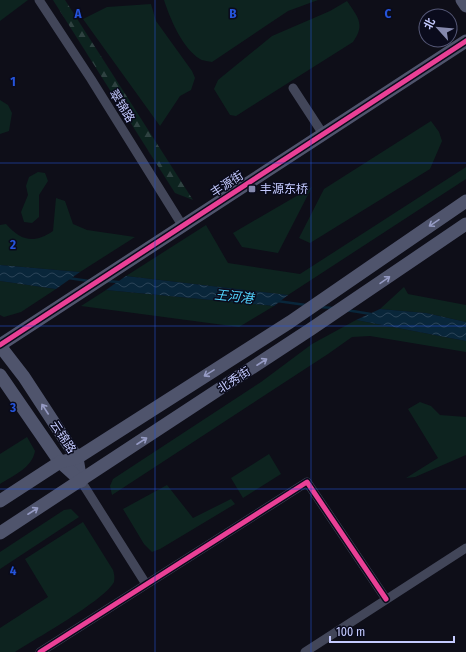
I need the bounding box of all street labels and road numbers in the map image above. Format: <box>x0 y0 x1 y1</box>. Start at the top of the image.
street label: 翠锦路 <box>107 87 137 125</box>
street label: 丰源街 <box>208 168 246 200</box>
street label: 北秀街 <box>215 364 253 396</box>
street label: 云锦路 <box>47 418 79 456</box>

